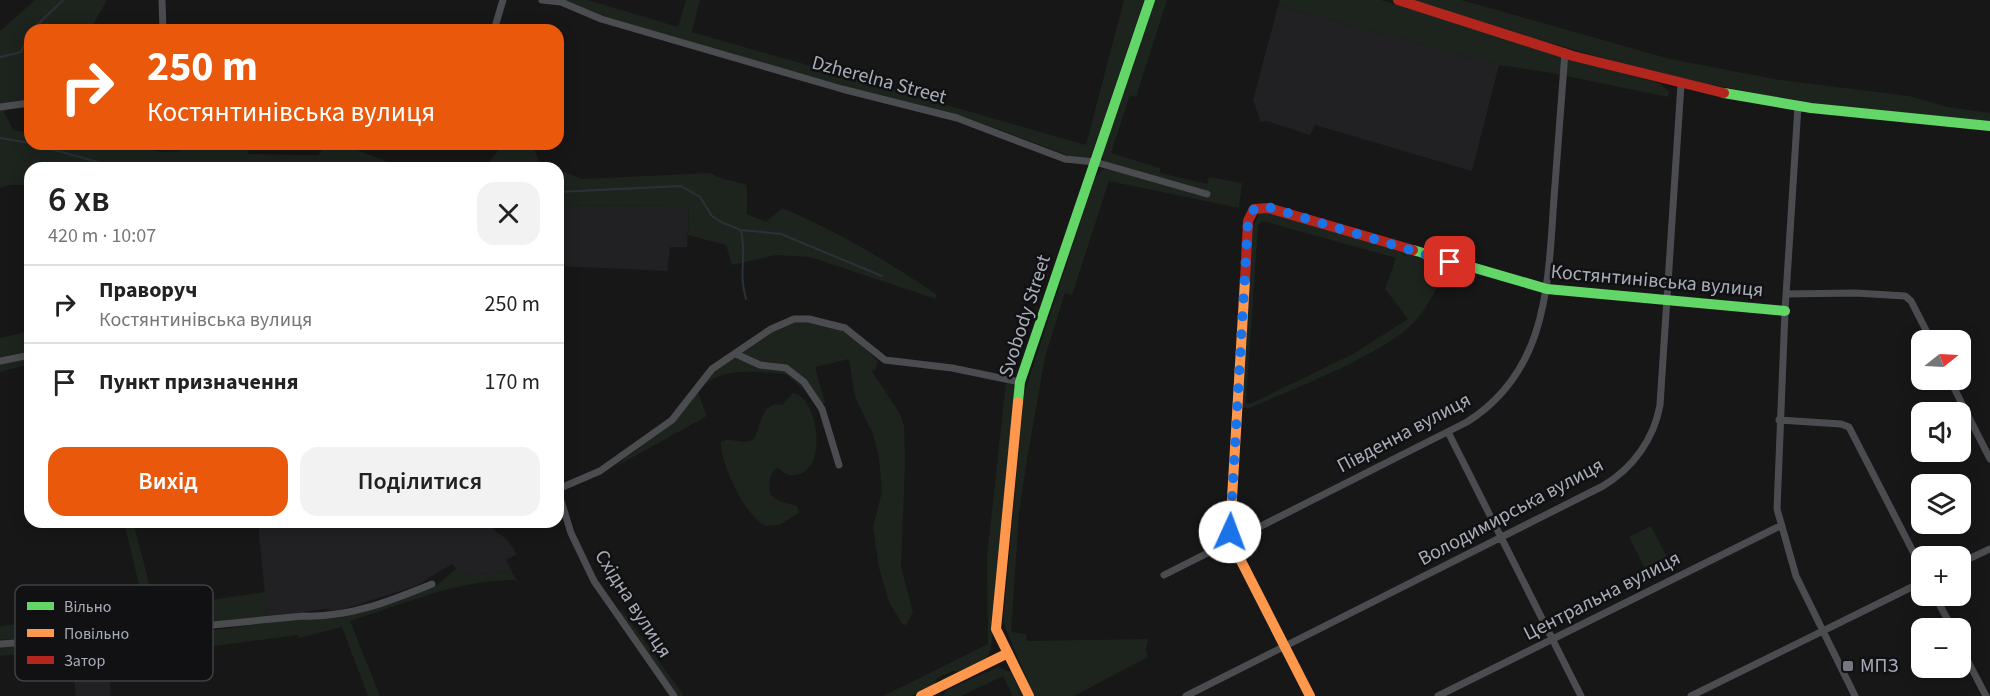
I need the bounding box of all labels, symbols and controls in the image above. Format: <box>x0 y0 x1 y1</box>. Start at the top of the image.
text: 250 m <box>147 37 258 97</box>
icon: right <box>48 48 126 126</box>
street label: Dzherelna Street <box>809 49 950 111</box>
text: Костянтинівська вулиця <box>147 93 435 132</box>
text: 6 хв <box>48 174 110 225</box>
button: close <box>477 182 540 245</box>
text: 420 m · 10:07 <box>48 222 156 250</box>
pin <box>1424 236 1475 287</box>
icon: arrive <box>1433 245 1466 278</box>
street label: Svobody Street <box>992 251 1058 381</box>
street label: Костянтинівська вулиця <box>1549 258 1765 304</box>
text: Праворуч <box>99 274 197 306</box>
icon: right <box>48 288 81 321</box>
text: 250 m <box>485 288 540 320</box>
text: Костянтинівська вулиця <box>99 306 312 334</box>
north arrow <box>1911 330 1971 390</box>
map controls <box>1911 330 1971 678</box>
icon: arrive <box>48 366 81 399</box>
text: Пункт призначення <box>99 366 299 398</box>
text: 170 m <box>485 366 540 398</box>
street label: Південна вулиця <box>1332 386 1476 480</box>
button: sound <box>1911 402 1971 462</box>
button: Вихід <box>48 447 288 516</box>
button: Поділитися <box>300 447 540 516</box>
street label: Володимирська вулиця <box>1413 451 1609 573</box>
button: layers <box>1911 474 1971 534</box>
position arrow <box>1198 500 1262 564</box>
street label: Східна вулиця <box>588 544 678 664</box>
street label: Центральна вулиця <box>1519 544 1685 648</box>
button: + <box>1911 546 1971 606</box>
legend <box>15 585 213 681</box>
text: Вільно <box>64 596 111 618</box>
button: − <box>1911 618 1971 678</box>
text: Повільно <box>64 623 129 645</box>
text: Затор <box>64 650 105 672</box>
place label: МПЗ <box>1860 652 1898 680</box>
marker: МПЗ <box>1841 659 1855 673</box>

